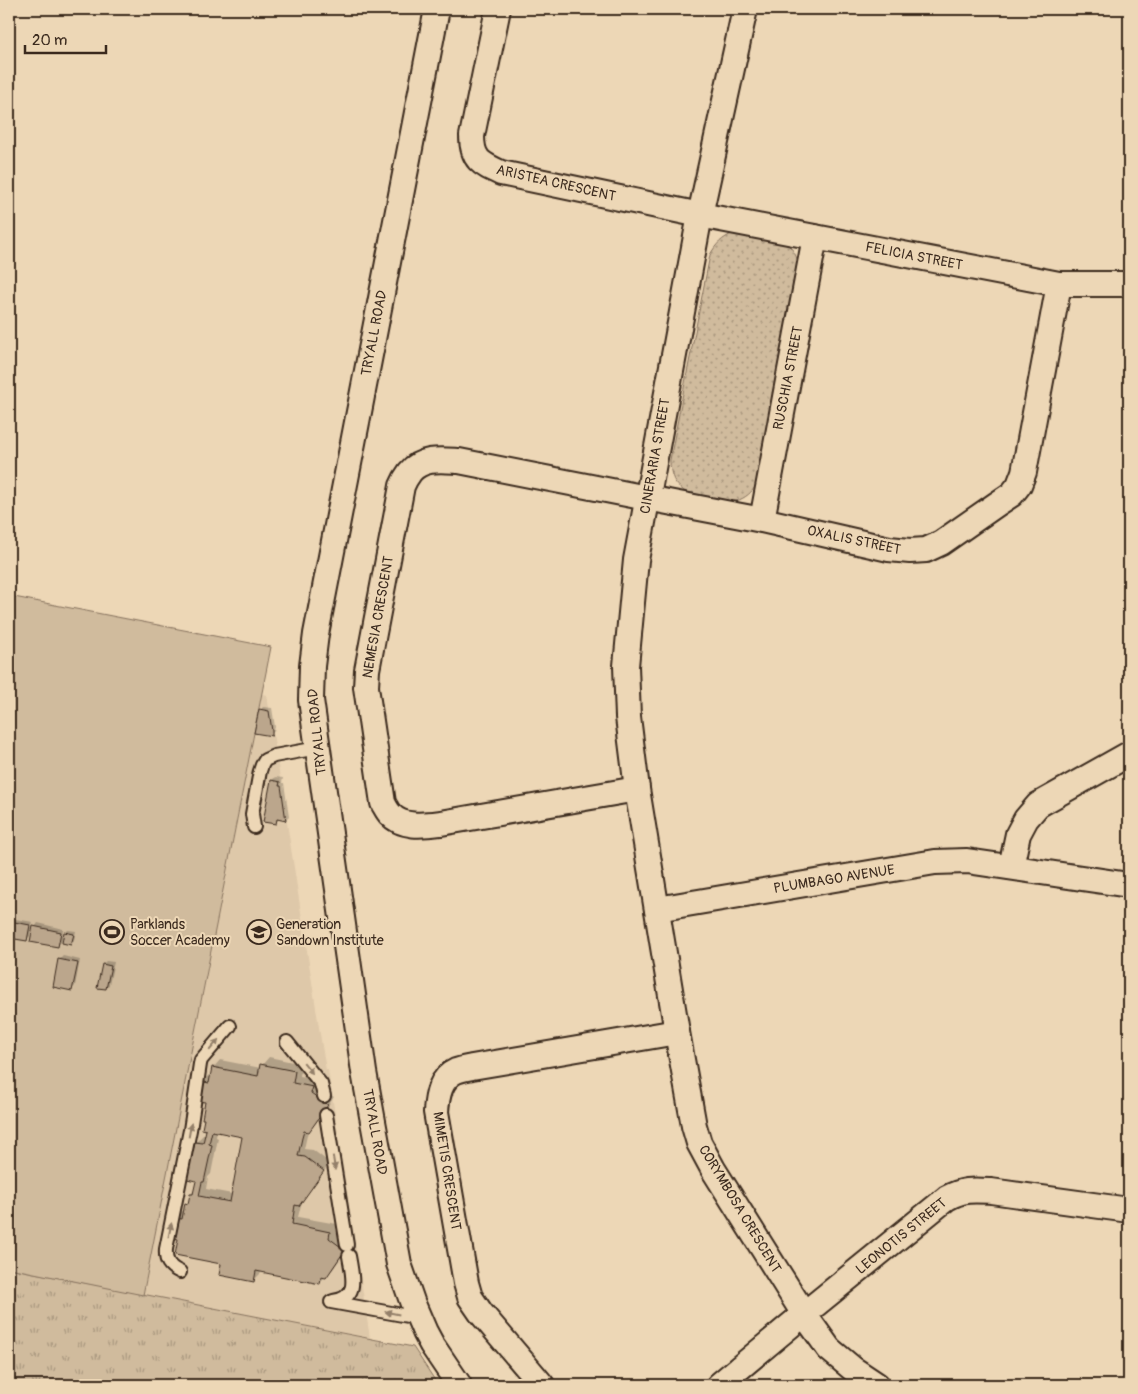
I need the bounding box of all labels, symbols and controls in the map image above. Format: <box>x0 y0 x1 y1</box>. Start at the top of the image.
scale bar <box>25 22 106 54</box>
text: 20 m <box>32 31 67 50</box>
street label: ARISTEA CRESCENT <box>495 161 618 205</box>
street label: FELICIA STREET <box>864 238 964 274</box>
street label: TRYALL ROAD <box>357 289 391 377</box>
street label: RUSCHIA STREET <box>770 324 806 431</box>
street label: CINERARIA STREET <box>636 397 674 515</box>
street label: OXALIS STREET <box>806 522 903 558</box>
street label: NEMESIA CRESCENT <box>359 554 397 680</box>
street label: TRYALL ROAD <box>304 688 330 776</box>
street label: PLUMBAGO AVENUE <box>772 861 896 897</box>
place label: Parklands Soccer Academy <box>130 916 230 949</box>
place label: Generation Sandown Institute <box>276 916 384 949</box>
sports icon: Parklands Soccer Academy <box>99 919 125 945</box>
school or university icon: Generation Sandown Institute <box>246 919 272 945</box>
one-way arrow <box>209 1038 220 1051</box>
one-way arrow <box>302 1061 313 1074</box>
street label: TRYALL ROAD <box>359 1088 391 1176</box>
street label: MIMETIS CRESCENT <box>429 1110 465 1232</box>
one-way arrow <box>186 1121 194 1137</box>
street label: CORYMBOSA CRESCENT <box>695 1142 785 1276</box>
one-way arrow <box>330 1156 338 1172</box>
street label: LEONOTIS STREET <box>852 1194 950 1278</box>
one-way arrow <box>166 1223 174 1238</box>
one-way arrow <box>384 1309 400 1317</box>

